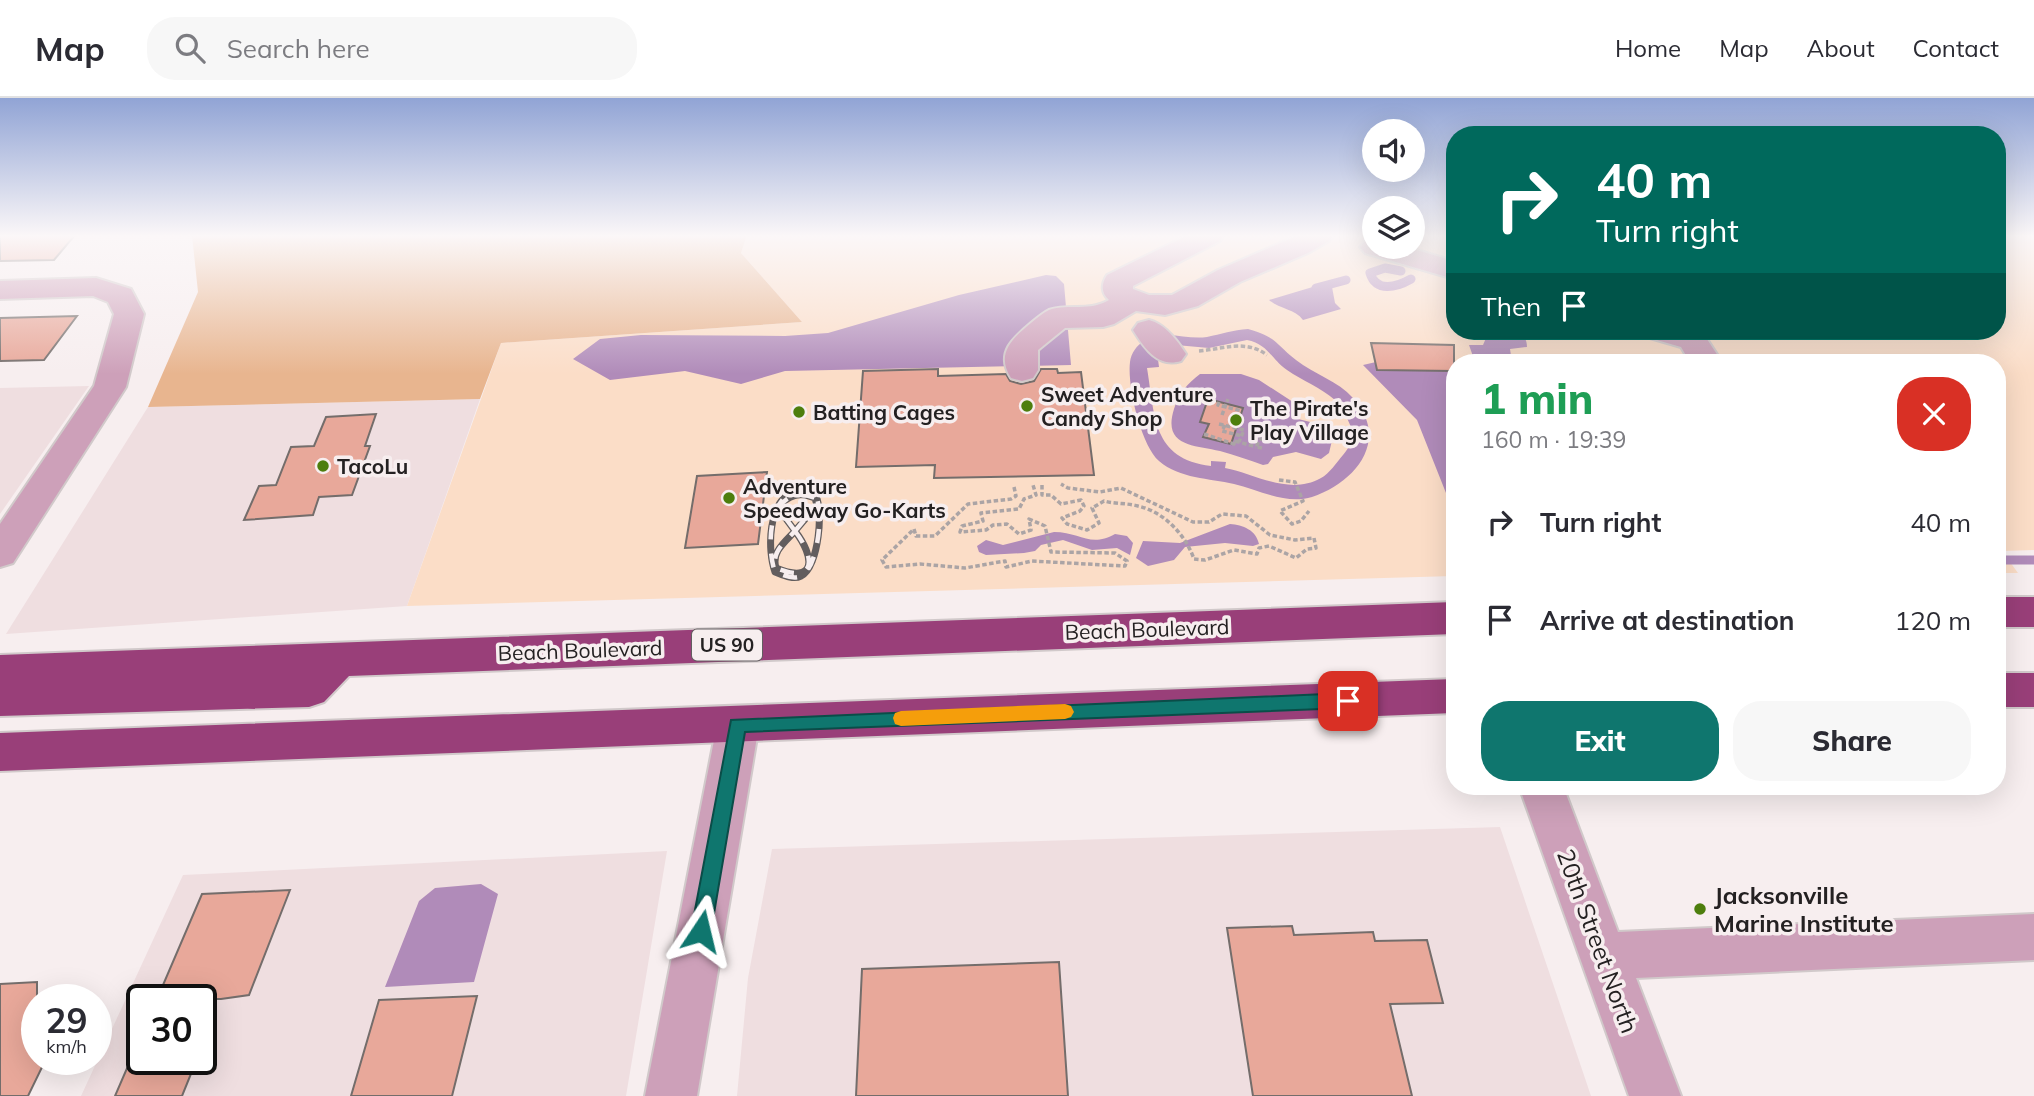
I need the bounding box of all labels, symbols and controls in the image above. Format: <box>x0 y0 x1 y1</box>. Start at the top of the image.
search box <box>147 17 637 80</box>
text: Map <box>35 28 105 69</box>
icon: search <box>171 29 209 67</box>
text: Search here <box>227 32 370 65</box>
text: Home <box>1615 33 1681 63</box>
text: Map <box>1719 33 1769 63</box>
text: About <box>1807 33 1875 63</box>
text: Contact <box>1913 33 1999 63</box>
map controls <box>1362 119 1425 259</box>
button: sound <box>1362 119 1425 182</box>
text: 40 m <box>1596 149 1712 210</box>
icon: right <box>1481 154 1572 245</box>
button: layers <box>1362 196 1425 259</box>
text: Turn right <box>1596 210 1739 250</box>
icon: arrive <box>1555 287 1593 325</box>
text: Then <box>1481 290 1541 323</box>
text: 1 min <box>1481 372 1594 425</box>
button: close <box>1897 377 1971 451</box>
place label: Sweet Adventure Candy Shop <box>1041 381 1214 431</box>
place label: The Pirate's Play Village <box>1250 395 1369 445</box>
marker: Sweet Adventure Candy Shop <box>1019 398 1035 414</box>
place label: Batting Cages <box>813 399 955 425</box>
marker: Batting Cages <box>791 404 807 420</box>
marker: The Pirate's Play Village <box>1228 412 1244 428</box>
text: 160 m · 19:39 <box>1481 425 1626 454</box>
place label: TacoLu <box>337 453 408 479</box>
marker: TacoLu <box>315 458 331 474</box>
place label: Adventure Speedway Go-Karts <box>743 473 946 523</box>
marker: Adventure Speedway Go-Karts <box>721 490 737 506</box>
icon: right <box>1481 503 1519 541</box>
text: Turn right <box>1540 506 1661 539</box>
text: 40 m <box>1910 506 1971 539</box>
icon: arrive <box>1481 601 1519 639</box>
text: Arrive at destination <box>1540 604 1795 637</box>
text: 120 m <box>1895 604 1971 637</box>
street label: Beach Boulevard <box>1064 613 1230 645</box>
road number: US 90 <box>692 630 762 660</box>
street label: Beach Boulevard <box>497 634 663 666</box>
pin <box>1318 671 1378 731</box>
icon: arrive <box>1329 682 1367 720</box>
button: Exit <box>1481 701 1719 781</box>
button: Share <box>1733 701 1971 781</box>
street label: 20th Street North <box>1551 845 1645 1037</box>
place label: Jacksonville Marine Institute <box>1714 880 1894 938</box>
position arrow <box>664 894 738 968</box>
marker: Jacksonville Marine Institute <box>1692 901 1708 917</box>
speed limit sign: 30 <box>126 984 217 1075</box>
text: 29 <box>45 998 88 1042</box>
text: km/h <box>46 1035 87 1058</box>

